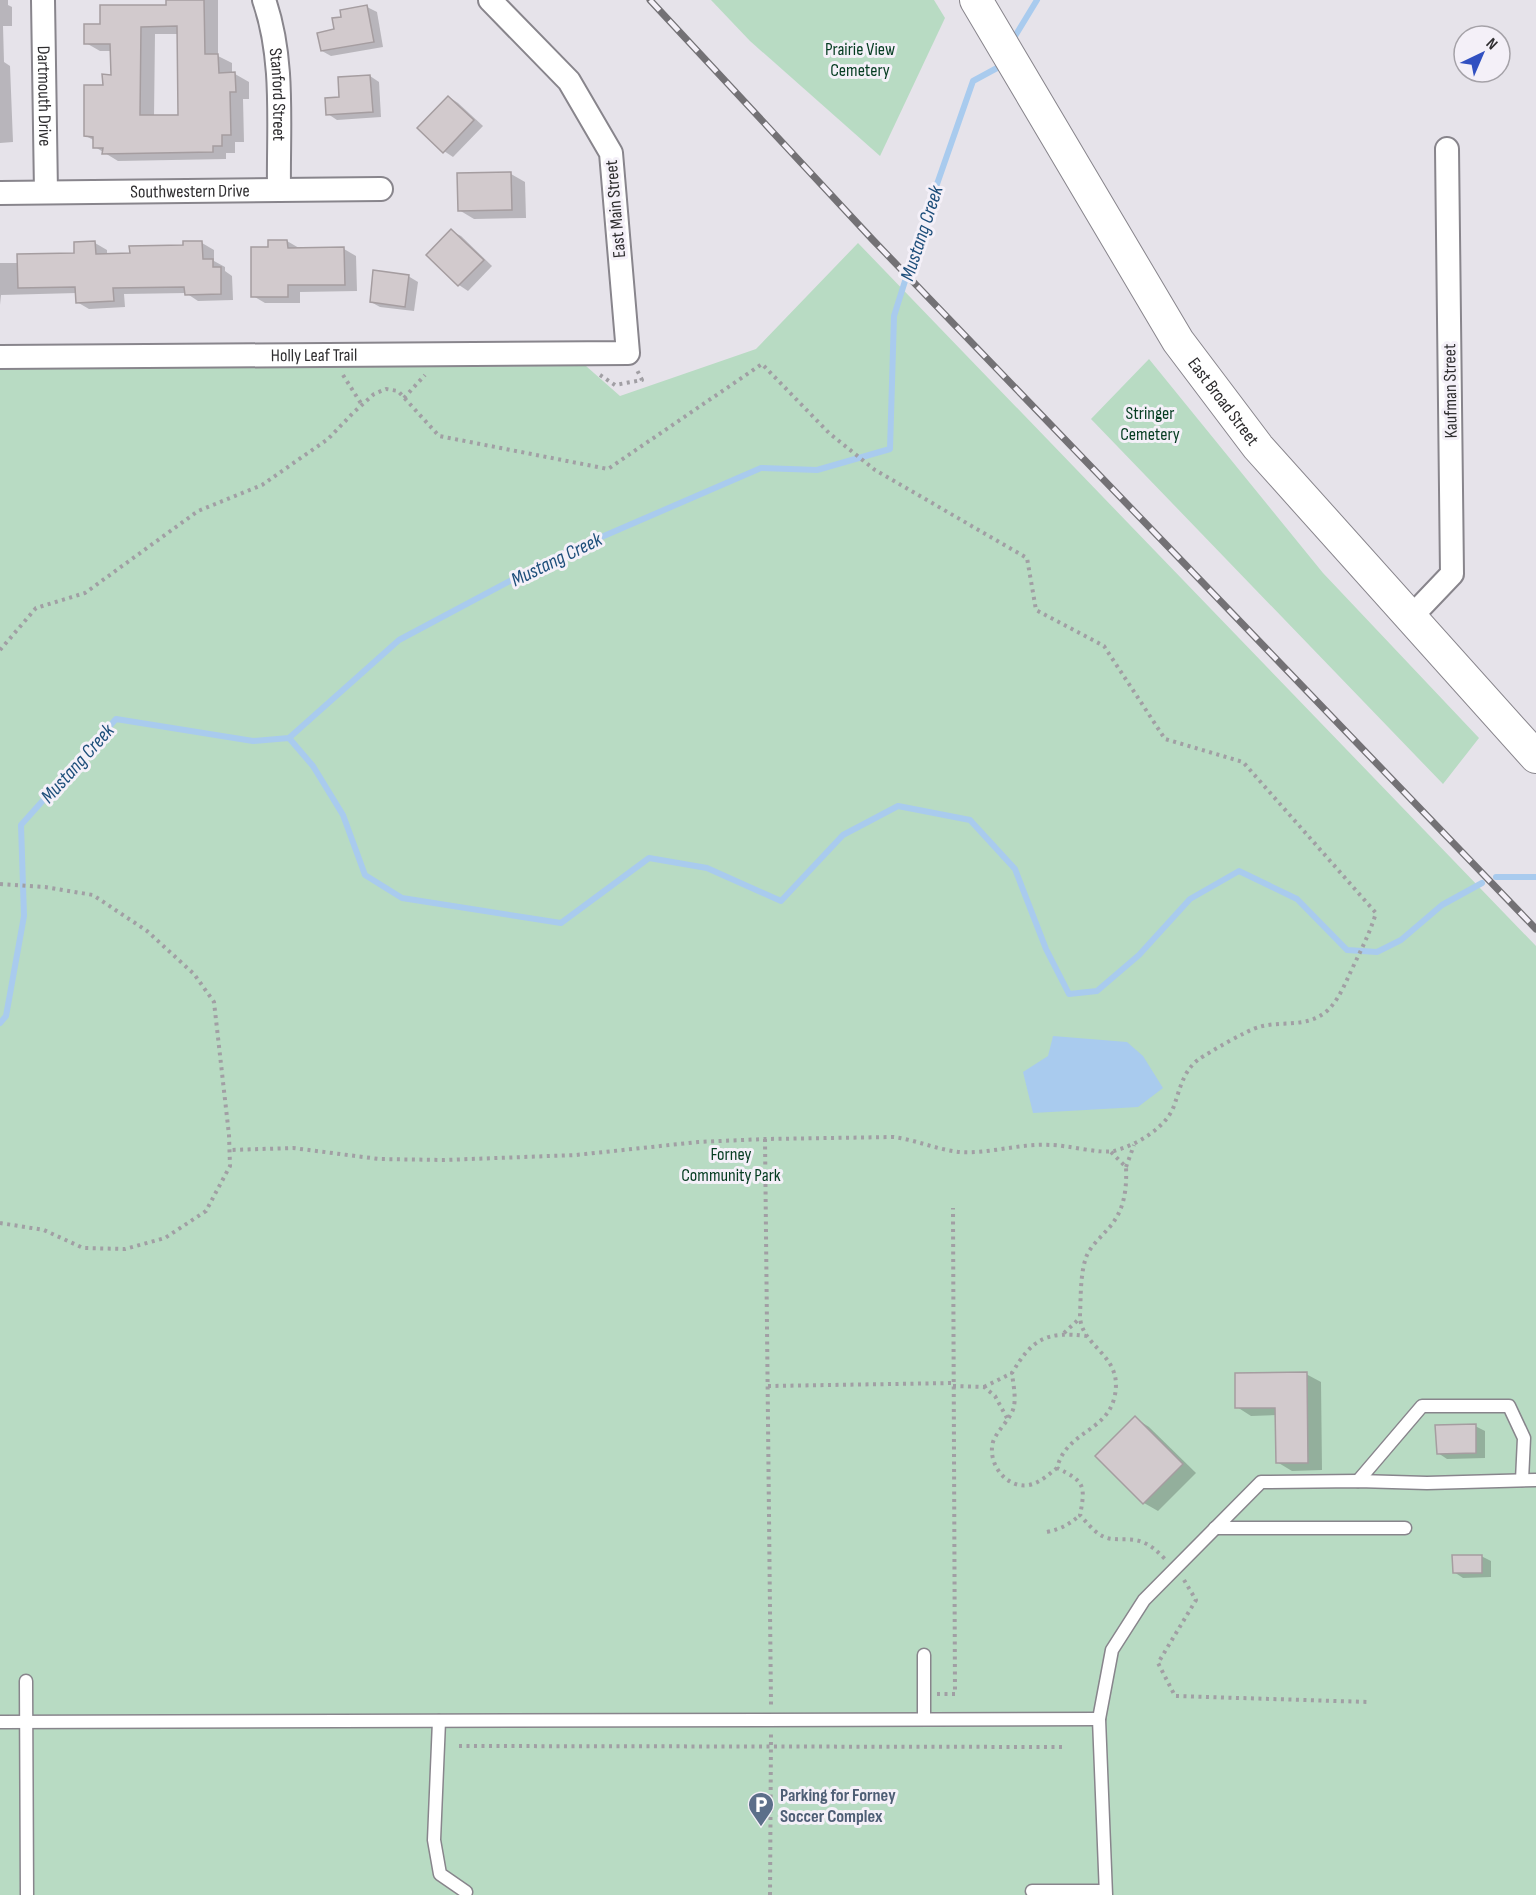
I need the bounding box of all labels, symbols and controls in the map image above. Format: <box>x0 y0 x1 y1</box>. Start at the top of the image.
north arrow <box>1452 24 1512 84</box>
text: N <box>1482 34 1501 54</box>
park label: Prairie View Cemetery <box>825 39 895 81</box>
street label: Dartmouth Drive <box>33 45 55 147</box>
street label: Stanford Street <box>264 47 289 142</box>
street label: East Main Street <box>601 159 630 259</box>
street label: Southwestern Drive <box>130 180 250 203</box>
water label: Mustang Creek <box>895 182 949 284</box>
street label: Kaufman Street <box>1439 343 1462 439</box>
street label: Holly Leaf Trail <box>271 345 357 366</box>
street label: East Broad Street <box>1183 354 1263 450</box>
park label: Stringer Cemetery <box>1120 403 1180 445</box>
water label: Mustang Creek <box>507 527 606 592</box>
water label: Mustang Creek <box>36 719 120 808</box>
park label: Forney Community Park <box>681 1144 781 1186</box>
place label: Parking for Forney Soccer Complex <box>780 1785 896 1827</box>
parking icon: Parking for Forney Soccer Complex <box>746 1790 776 1828</box>

